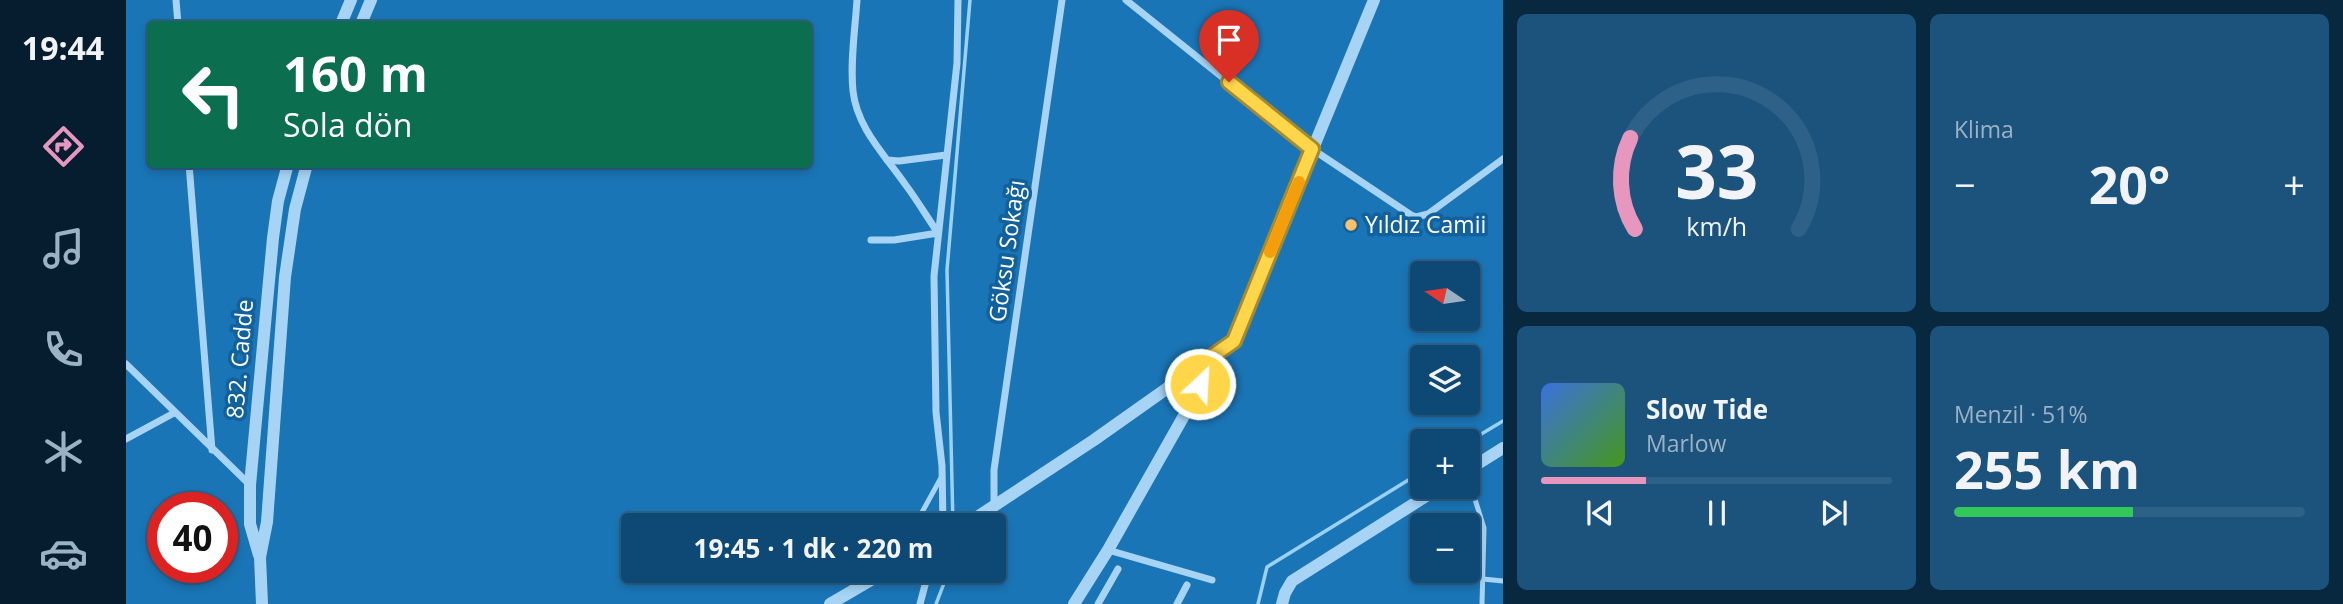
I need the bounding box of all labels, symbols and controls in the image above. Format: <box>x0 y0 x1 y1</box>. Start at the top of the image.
pin <box>1199 10 1259 82</box>
icon: arrive <box>1210 21 1248 59</box>
text: 19:44 <box>22 26 104 69</box>
text: 160 m <box>283 40 428 106</box>
icon: left <box>168 49 259 140</box>
text: Sola dön <box>283 103 412 146</box>
text: Klima <box>1954 113 2014 145</box>
text: 33 <box>1675 121 1758 220</box>
icon: directions <box>39 122 88 171</box>
text: 20° <box>2089 148 2170 219</box>
text: − <box>1954 158 1976 210</box>
text: + <box>2283 158 2305 210</box>
street label: Göksu Sokağı <box>980 178 1032 324</box>
place label: Yıldız Camii <box>1365 208 1486 240</box>
text: km/h <box>1686 209 1747 243</box>
marker: Yıldız Camii <box>1343 217 1359 233</box>
icon: music <box>39 224 88 273</box>
north arrow <box>1410 261 1480 331</box>
map controls <box>1410 261 1480 583</box>
street label: 832. Cadde <box>218 298 260 420</box>
icon: phone <box>39 325 88 374</box>
button: layers <box>1410 345 1480 415</box>
position arrow <box>1163 347 1237 421</box>
text: Slow Tide <box>1646 391 1768 427</box>
text: Menzil · 51% <box>1954 398 2087 430</box>
icon: climate <box>39 427 88 476</box>
text: Marlow <box>1646 427 1726 459</box>
button: + <box>1410 429 1480 499</box>
text: 255 km <box>1954 433 2140 504</box>
speed limit sign: 40 <box>147 492 238 583</box>
icon: previous <box>1581 494 1619 532</box>
icon: pause <box>1698 494 1736 532</box>
icon: next <box>1815 494 1853 532</box>
button: − <box>1410 513 1480 583</box>
icon: car <box>39 529 88 578</box>
text: 19:45 · 1 dk · 220 m <box>694 530 933 566</box>

